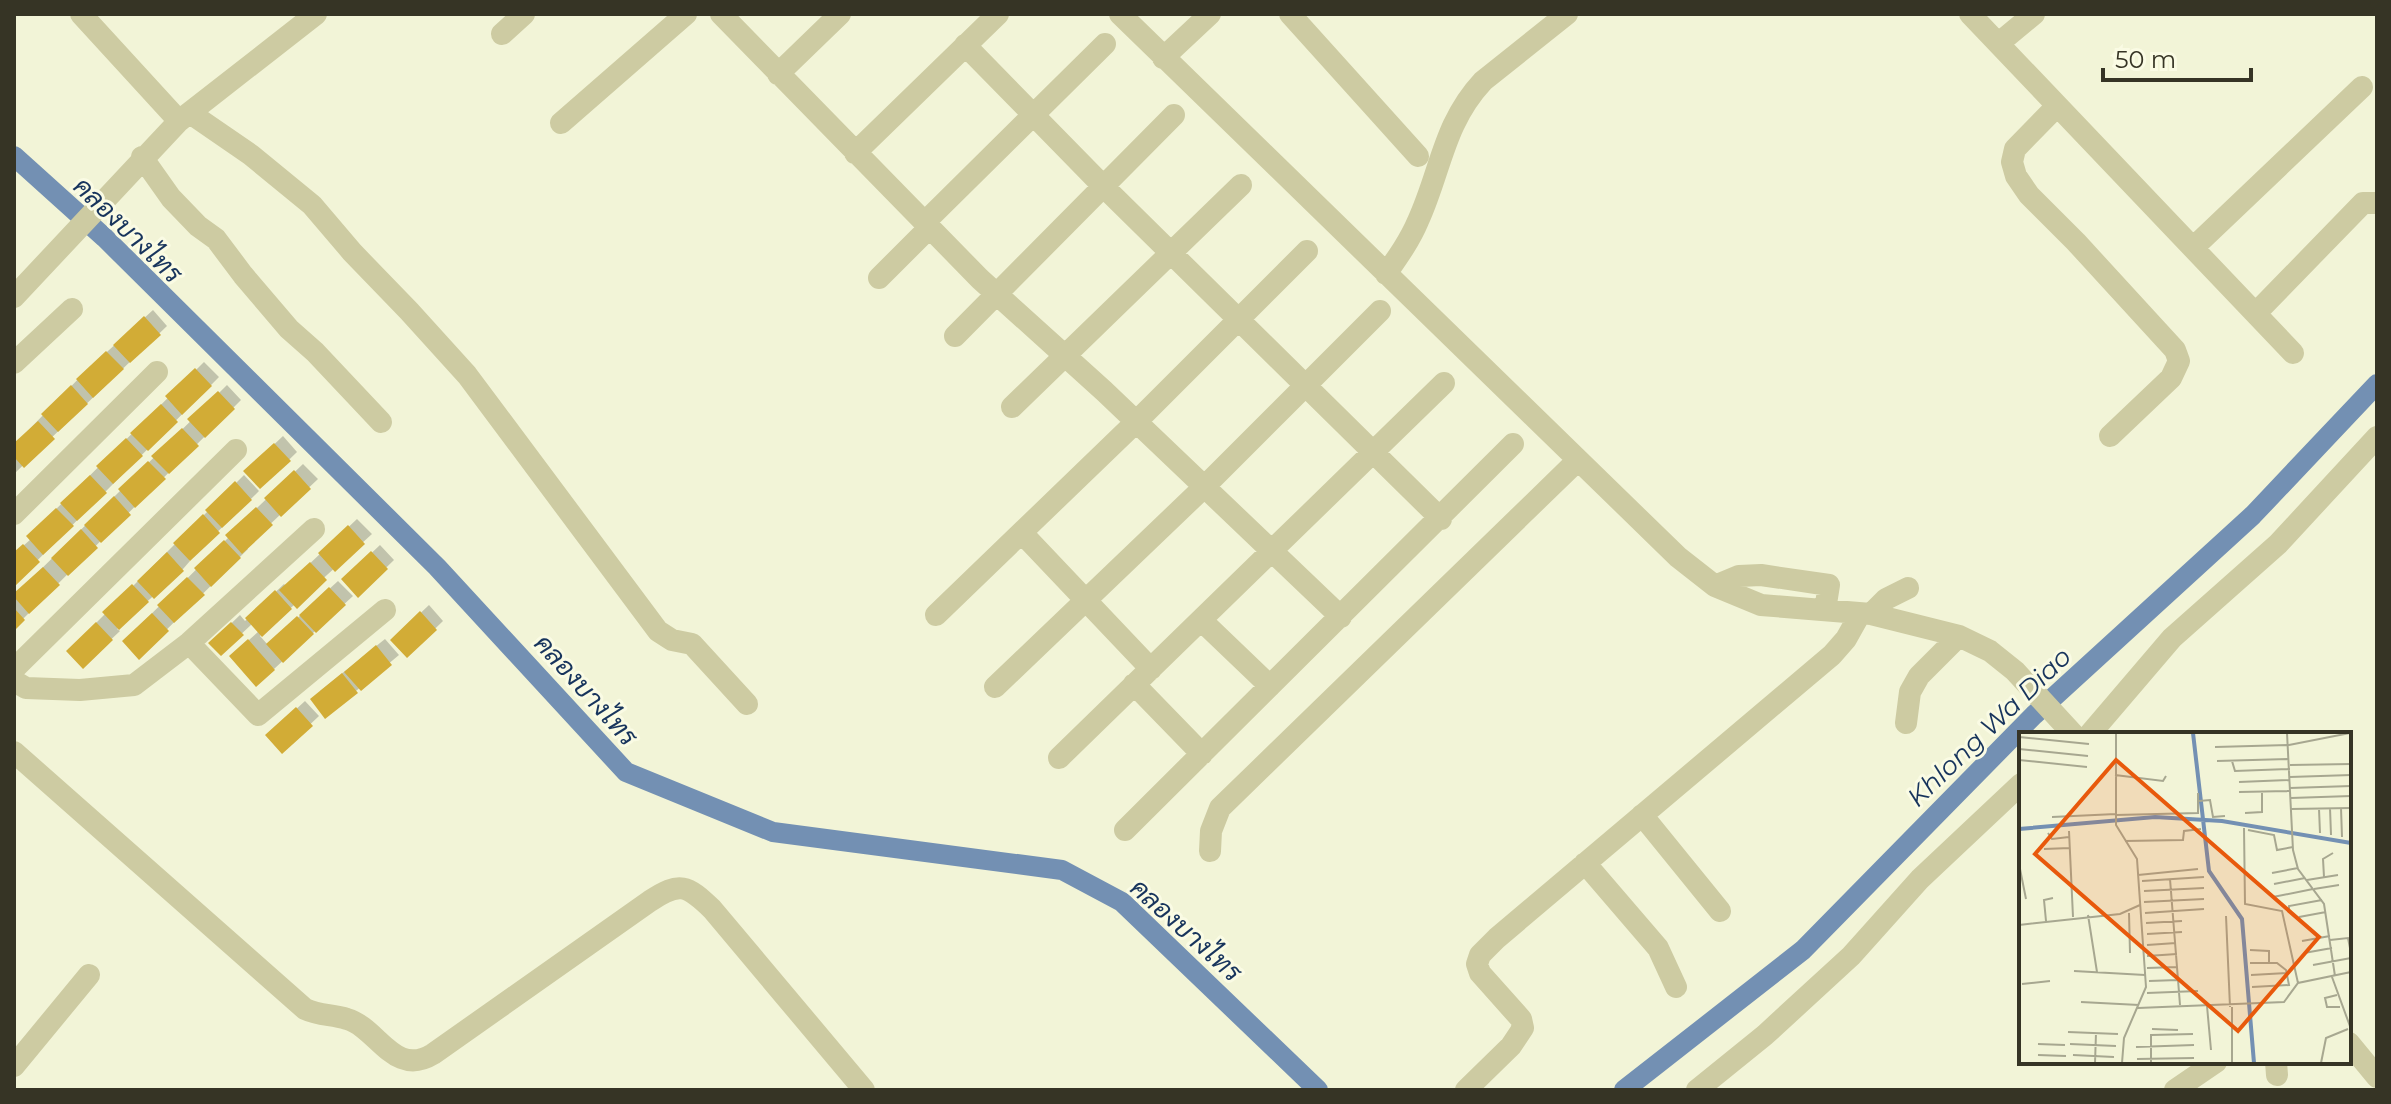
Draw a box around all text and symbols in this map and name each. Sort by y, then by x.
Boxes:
scale bar [2103,32,2251,82]
text: 50 m [2115,45,2176,74]
water label: คลองบางไทร [67,170,190,291]
water label: คลองบางไทร [528,628,645,753]
water label: Khlong Wa Diao [1900,641,2078,813]
inset map [2019,732,2351,1064]
water label: คลองบางไทร [1124,872,1249,989]

